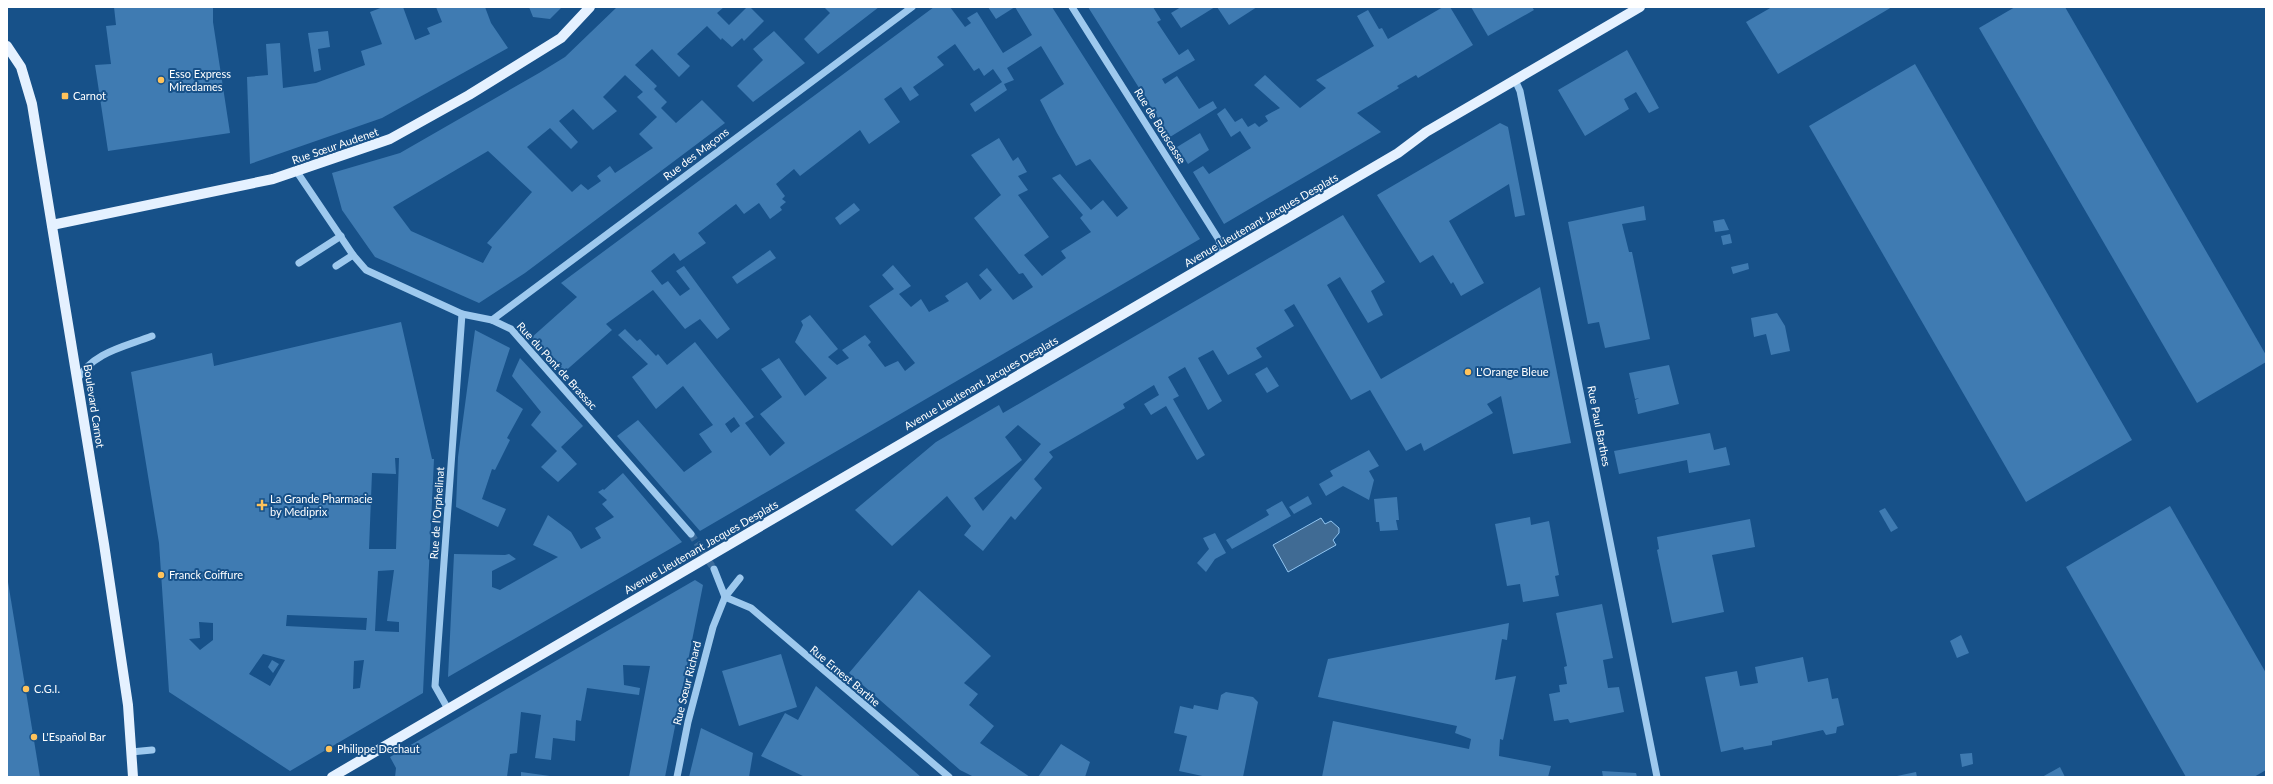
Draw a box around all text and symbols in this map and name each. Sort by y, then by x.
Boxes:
place label: Esso Express Miredames [169,67,231,93]
marker: Esso Express Miredames [156,75,166,85]
street label: Rue de Bouscasse [1132,86,1189,166]
place label: Carnot [73,89,106,102]
marker: Carnot [60,91,70,101]
street label: Rue Sœur Audenet [290,125,380,166]
street label: Rue des Maçons [660,125,731,183]
street label: Avenue Lieutenant Jacques Desplats [1181,170,1340,269]
street label: Rue du Pont de Brassac [515,319,600,412]
street label: Avenue Lieutenant Jacques Desplats [901,333,1060,432]
street label: Boulevard Carnot [81,363,108,449]
place label: L'Orange Bleue [1476,365,1549,378]
marker: L'Orange Bleue [1463,367,1473,377]
street label: Rue Paul Barthes [1585,384,1614,468]
street label: Rue de l'Orphelinat [427,466,446,560]
place label: La Grande Pharmacie by Mediprix [270,492,373,518]
street label: Avenue Lieutenant Jacques Desplats [621,497,780,596]
marker: La Grande Pharmacie by Mediprix [257,500,267,510]
place label: Franck Coiffure [169,568,243,581]
marker: Franck Coiffure [156,570,166,580]
street label: Rue Sœur Richard [670,640,703,726]
street label: Rue Ernest Barthe [808,643,883,709]
place label: C.G.I. [34,682,60,695]
marker: C.G.I. [21,684,31,694]
place label: L'Español Bar [42,730,106,743]
marker: L'Español Bar [29,732,39,742]
place label: Philippe Dechaut [337,742,420,755]
marker: Philippe Dechaut [324,744,334,754]

